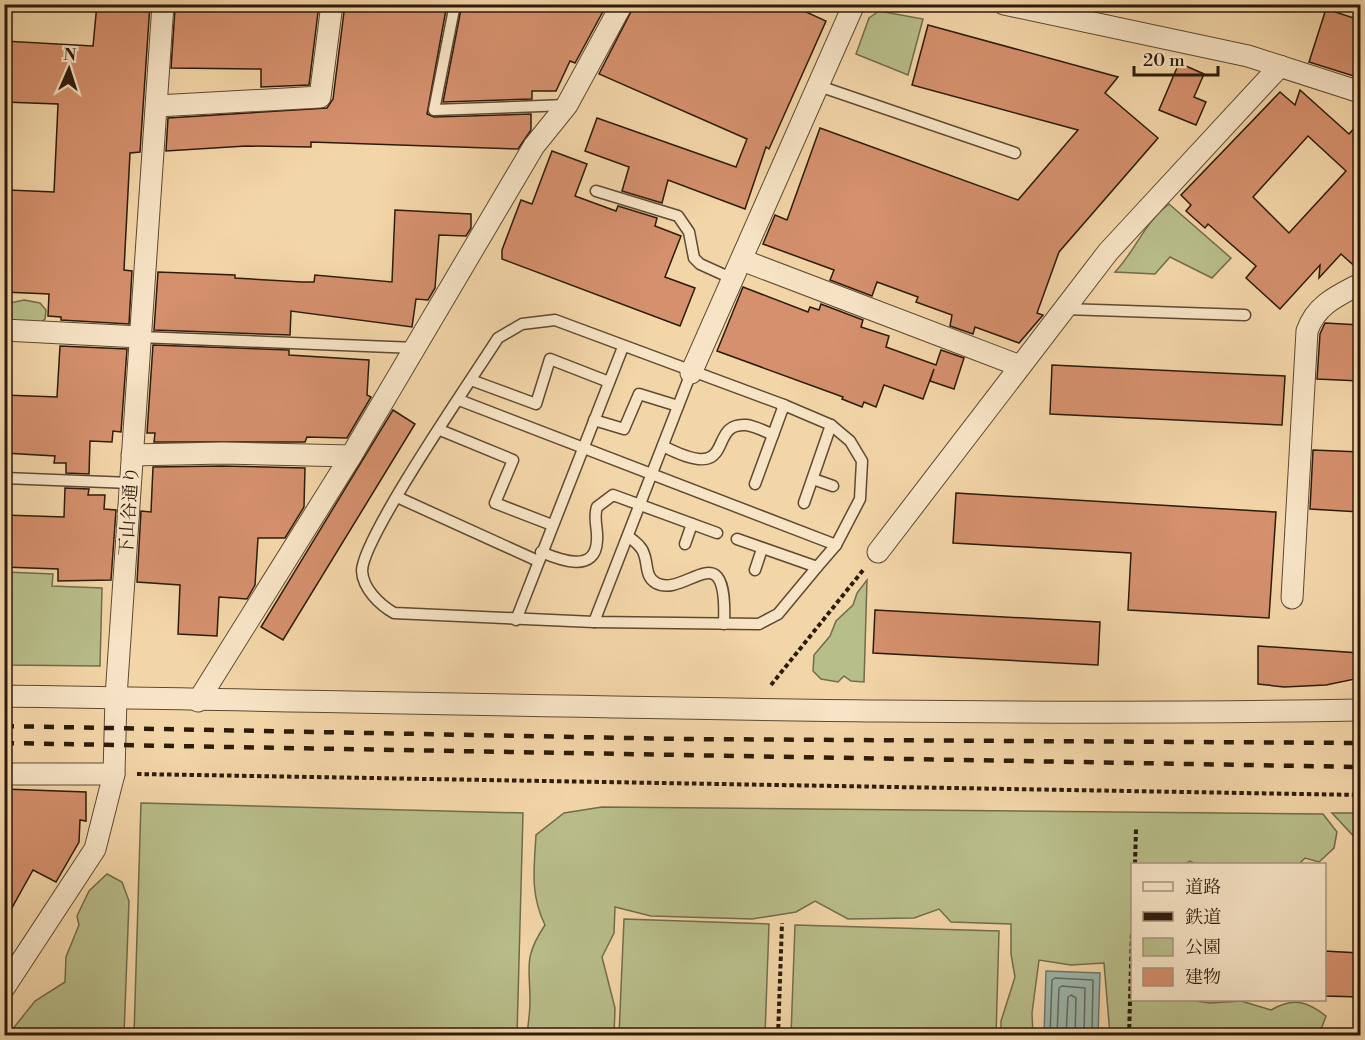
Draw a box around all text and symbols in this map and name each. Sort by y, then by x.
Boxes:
north arrow [39,39,99,99]
scale bar [1134,39,1218,77]
text: N [63,45,77,65]
text: 20 m [1143,49,1185,72]
street label: 下山谷通り [115,465,144,557]
legend [1131,863,1326,1001]
text: 道路 [1185,876,1221,899]
text: 鉄道 [1185,906,1221,929]
text: 公園 [1185,936,1221,959]
text: 建物 [1185,966,1221,989]

